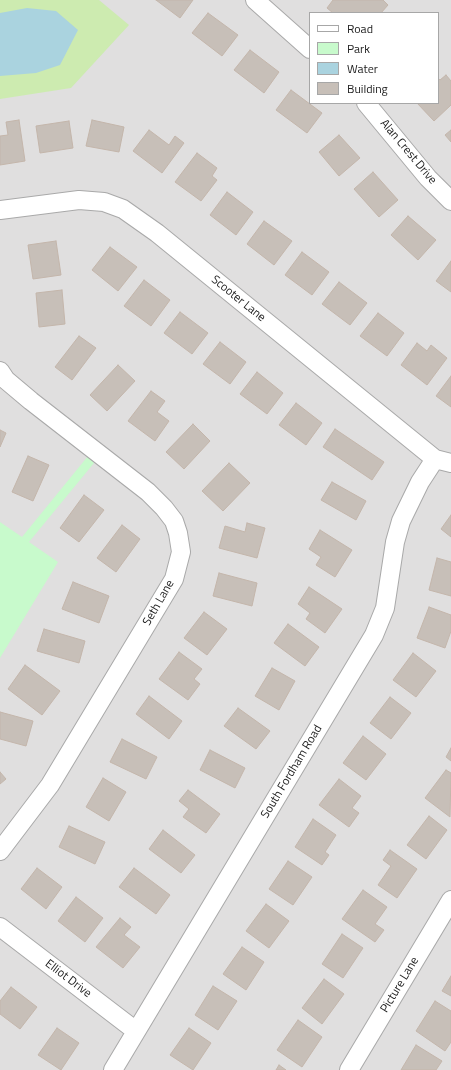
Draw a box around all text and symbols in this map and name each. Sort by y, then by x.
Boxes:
legend [309,12,439,104]
text: Road [347,19,373,38]
text: Park [347,39,370,58]
text: Water [347,59,378,78]
text: Building [347,79,388,98]
street label: Alan Crest Drive [377,117,439,187]
street label: Scooter Lane [208,273,268,325]
street label: Seth Lane [140,578,178,628]
street label: South Fordham Road [258,723,326,821]
street label: Picture Lane [378,954,422,1016]
street label: Elliot Drive [42,957,94,1001]

